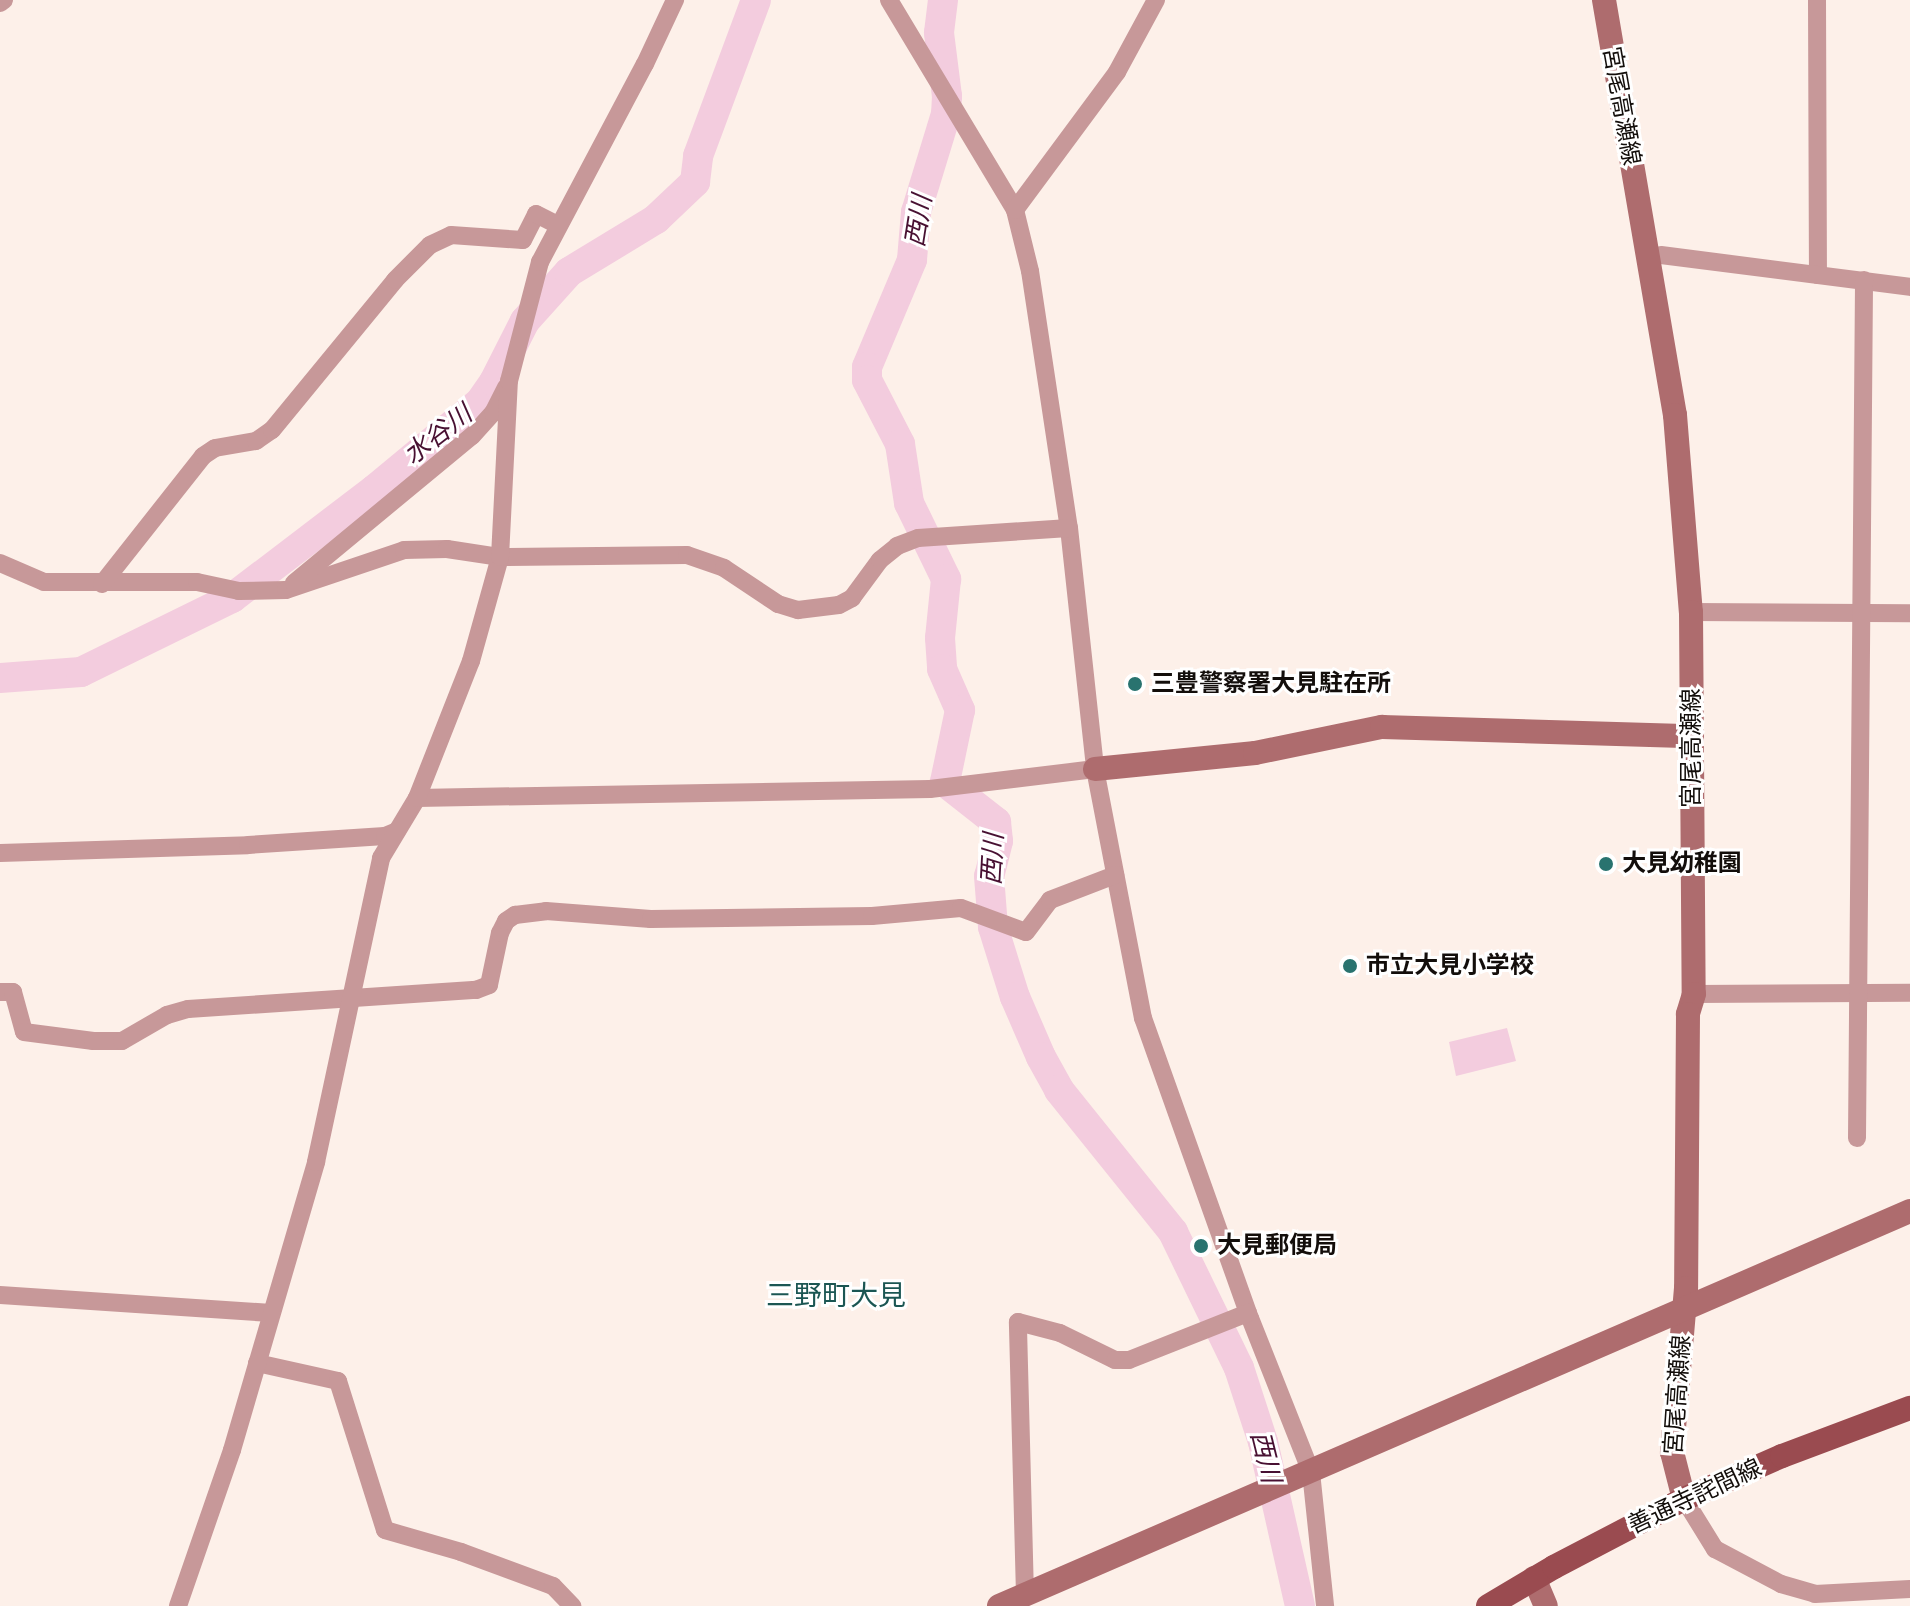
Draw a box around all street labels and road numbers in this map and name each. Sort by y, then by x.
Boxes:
street label: 宮尾高瀬線 [1596,44,1646,168]
street label: 宮尾高瀬線 [1678,688,1706,808]
street label: 宮尾高瀬線 [1659,1334,1697,1456]
street label: 善通寺詫間線 [1624,1454,1766,1540]

